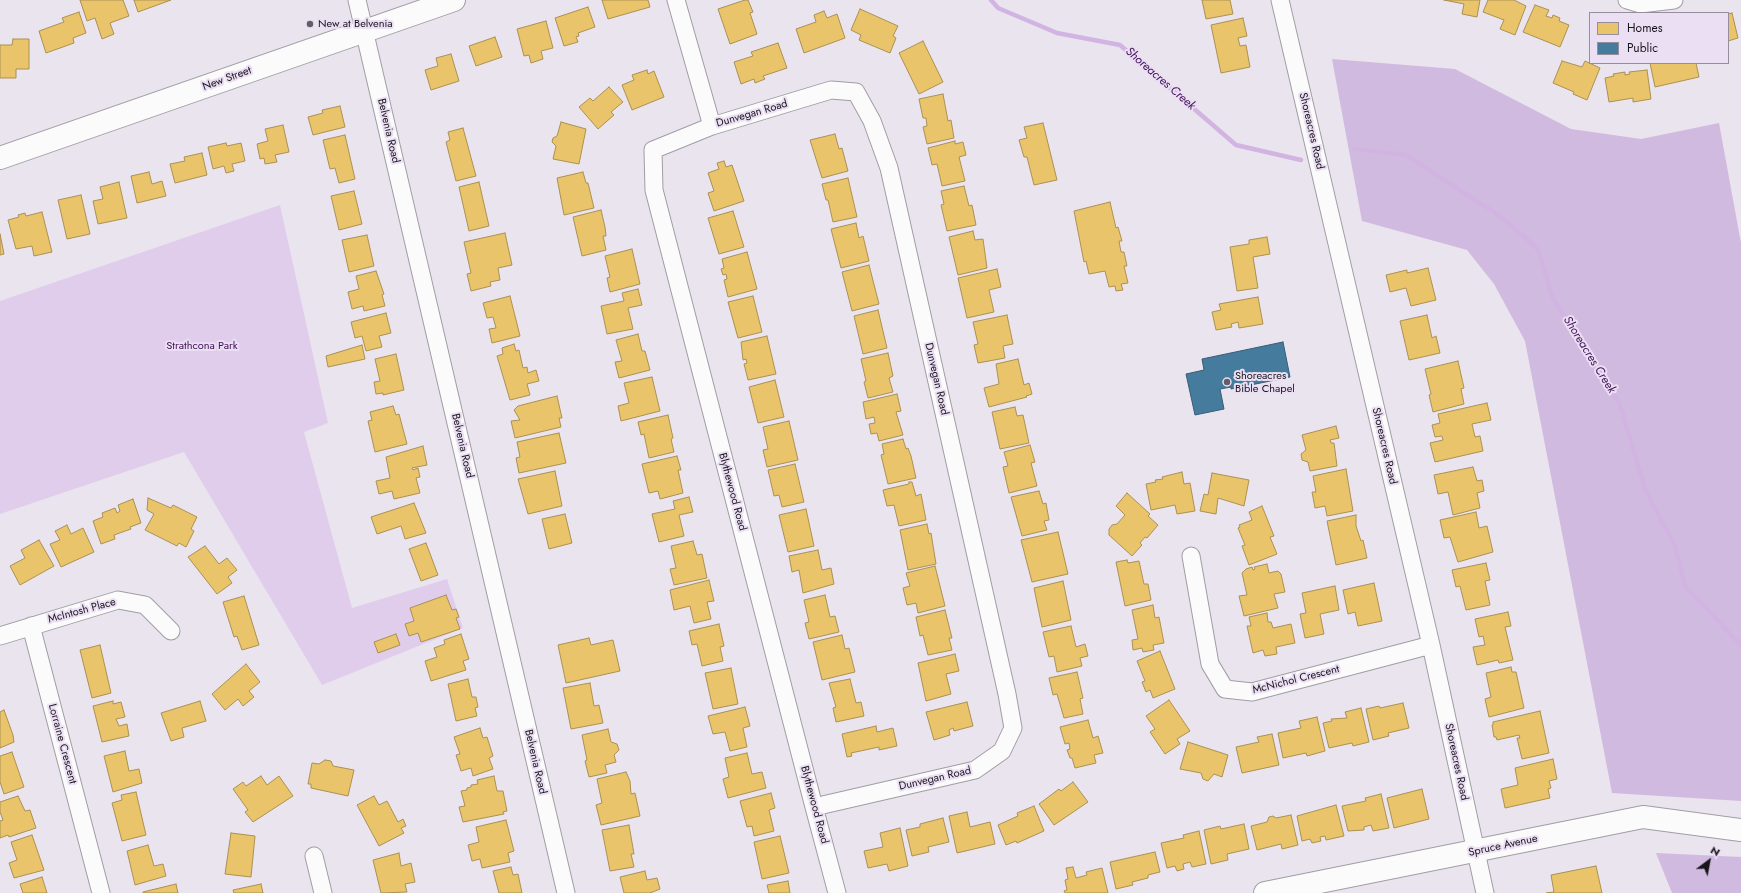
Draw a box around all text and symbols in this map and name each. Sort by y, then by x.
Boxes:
legend [1589,12,1729,64]
place label: New at Belvenia [318,17,393,31]
marker: New at Belvenia [305,19,315,29]
text: Homes [1627,19,1663,37]
text: Public [1627,39,1658,57]
water label: Shoreacres Creek [1122,45,1198,113]
street label: New Street [201,64,253,94]
street label: Shoreacres Road [1296,91,1326,171]
street label: Belvenia Road [374,98,402,164]
street label: Dunvegan Road [715,98,789,130]
water label: Shoreacres Creek [1560,314,1618,396]
park label: Strathcona Park [166,339,238,353]
street label: Dunvegan Road [921,342,951,416]
place label: Shoreacres Bible Chapel [1235,369,1295,395]
marker: Shoreacres Bible Chapel [1222,377,1232,387]
street label: Shoreacres Road [1369,406,1399,486]
street label: Belvenia Road [448,413,476,479]
street label: Blythewood Road [715,452,749,532]
street label: McIntosh Place [47,596,117,626]
street label: McNichol Crescent [1251,663,1341,697]
street label: Lorraine Crescent [45,703,79,785]
street label: Shoreacres Road [1441,722,1471,802]
street label: Belvenia Road [521,729,549,795]
street label: Dunvegan Road [898,764,972,794]
street label: Blythewood Road [797,765,831,845]
street label: Spruce Avenue [1467,832,1539,860]
north arrow [1689,841,1729,881]
text: N [1707,842,1723,860]

